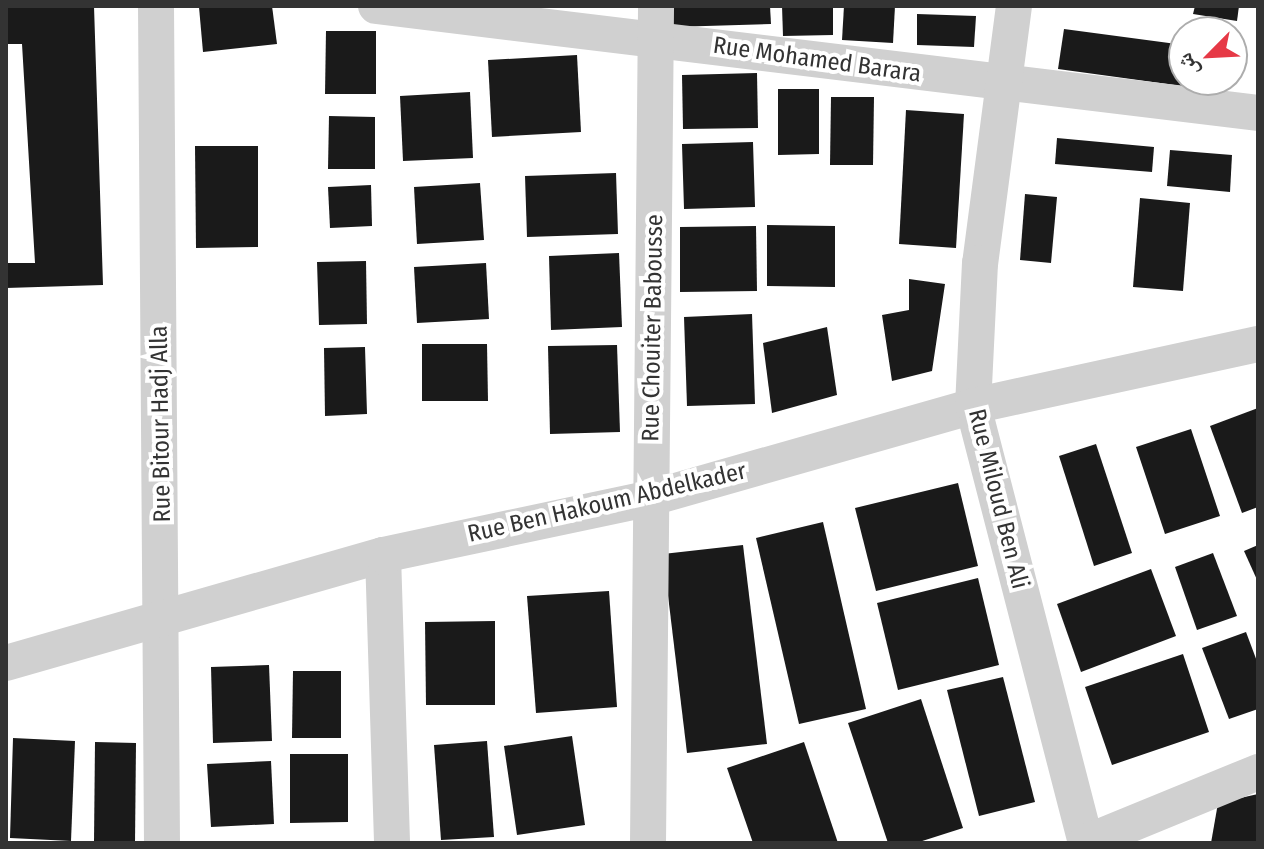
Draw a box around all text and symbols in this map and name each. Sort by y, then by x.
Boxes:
north arrow [1168,16,1248,96]
street label: Rue Mohamed Barara [711,31,923,89]
text: ش [1170,49,1205,81]
street label: Rue Chouiter Babousse [637,214,669,442]
street label: Rue Bitour Hadj Alla [145,325,177,523]
street label: Rue Miloud Ben Ali [962,406,1034,592]
street label: Rue Ben Hakoum Abdelkader [465,457,749,549]

